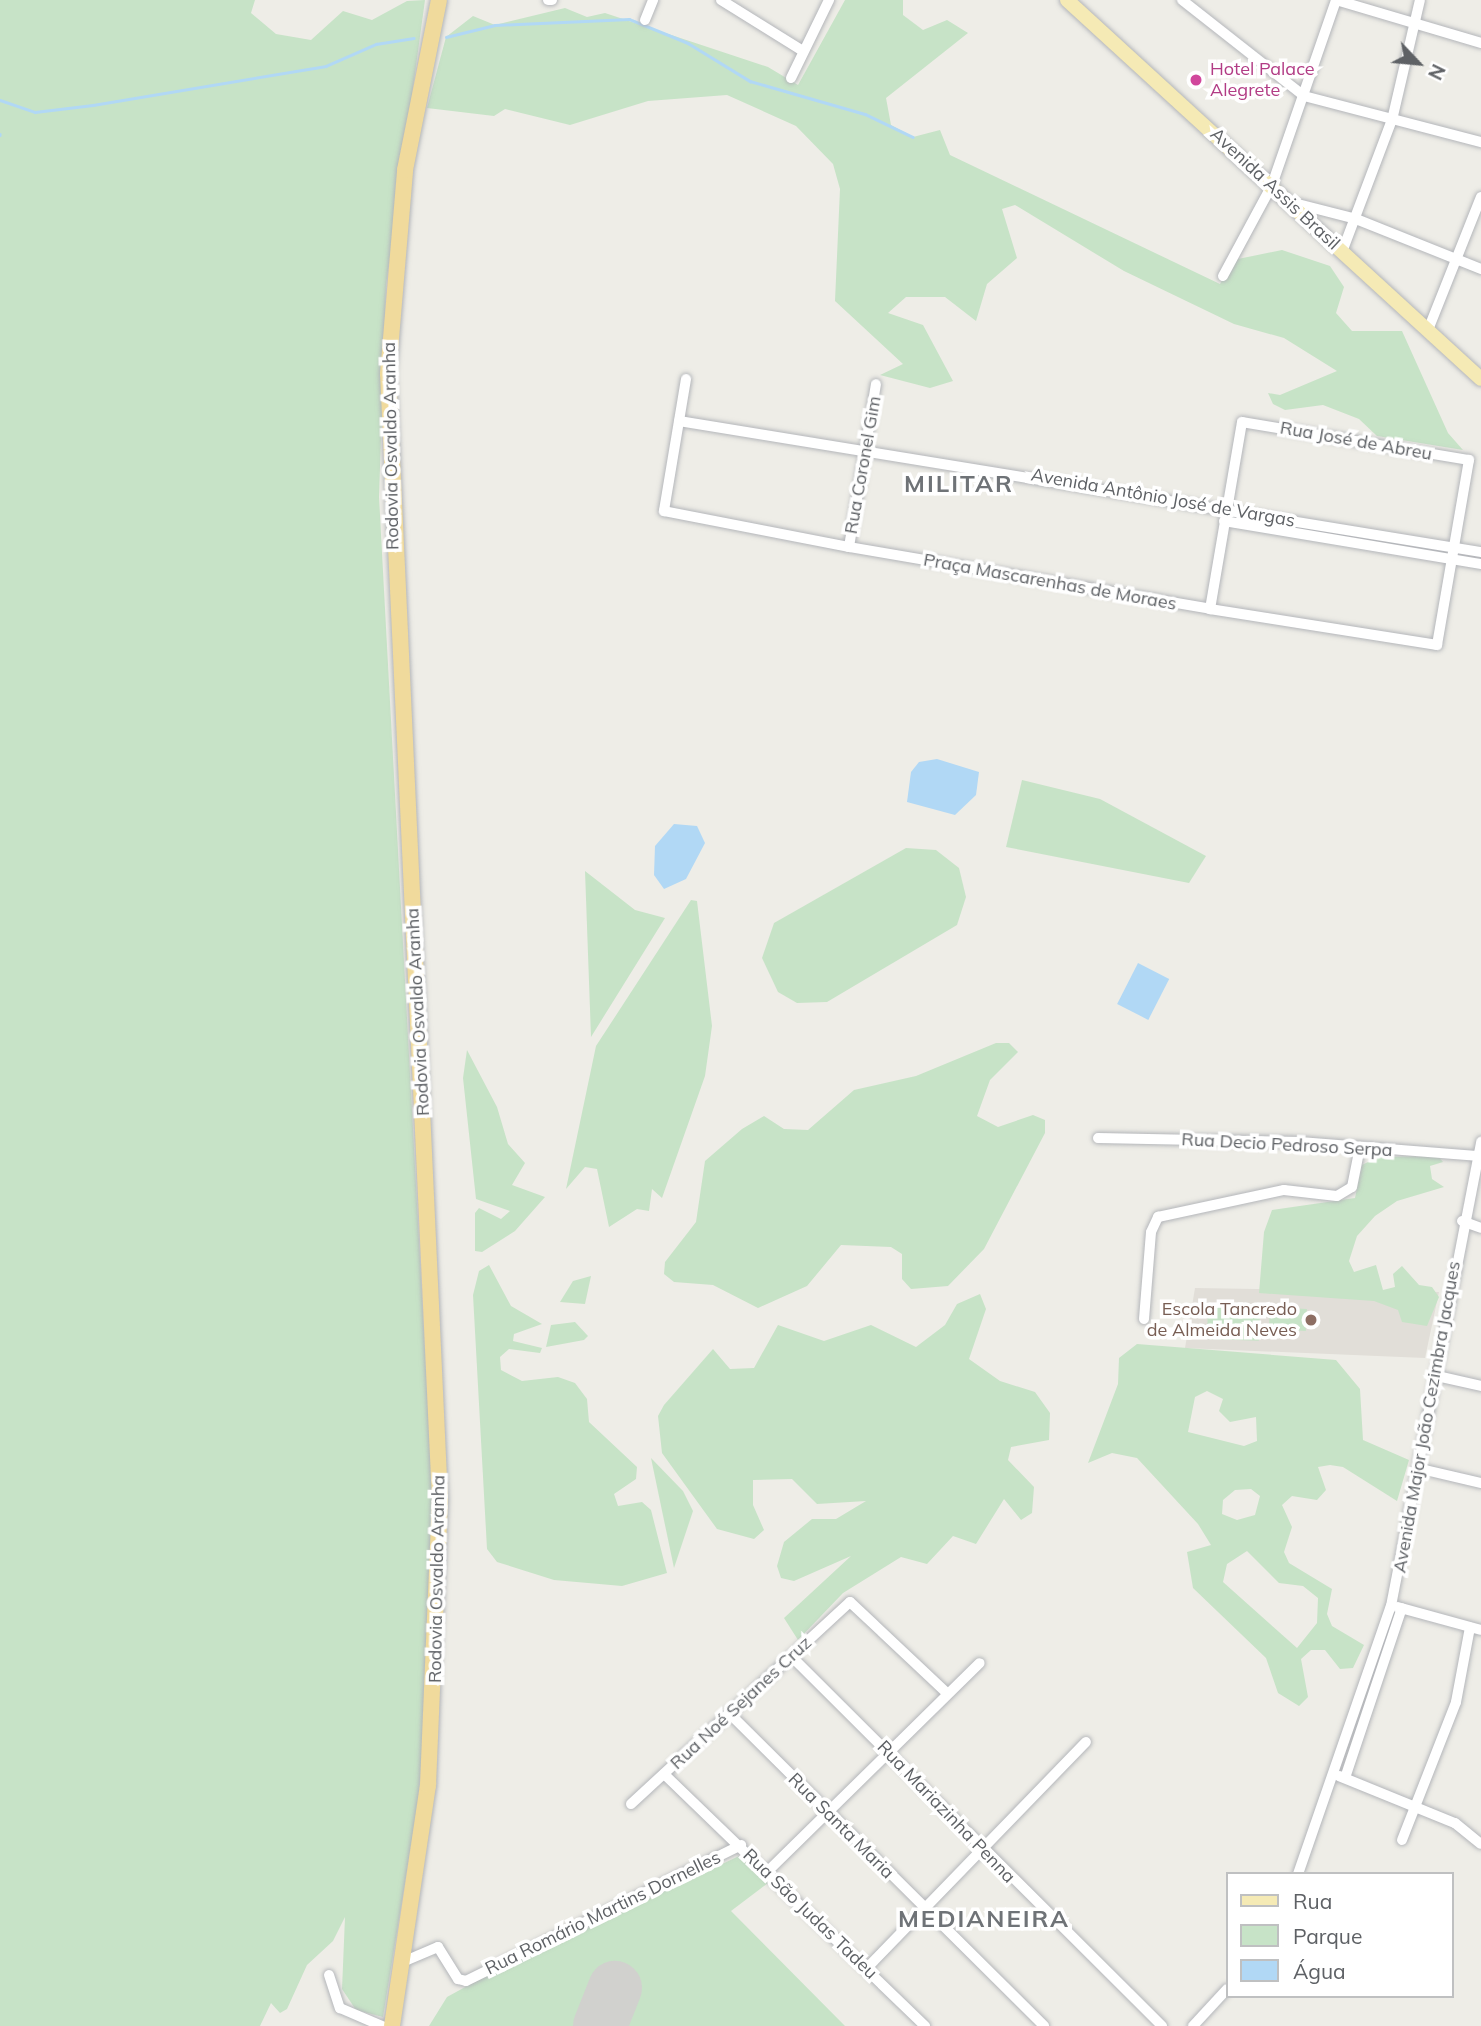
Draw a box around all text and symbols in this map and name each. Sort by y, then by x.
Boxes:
north arrow [1383,28,1453,98]
place label: Hotel Palace Alegrete [1210,59,1315,102]
text: N [1423,60,1451,84]
marker: Hotel Palace Alegrete [1188,72,1204,88]
street label: Avenida Assis Brasil [1206,123,1344,255]
street label: Rodovia Osvaldo Aranha [378,342,404,550]
street label: Rua Coronel Gim [840,394,886,536]
street label: Rua José de Abreu [1278,417,1434,465]
street label: Avenida Antônio José de Vargas [1029,464,1297,532]
district label: MILITAR [905,470,1013,498]
street label: Praça Mascarenhas de Moraes [922,549,1178,615]
street label: Rodovia Osvaldo Aranha [402,908,434,1116]
street label: Rua Decio Pedroso Serpa [1181,1129,1393,1161]
street label: Avenida Major João Cezimbra Jacques [1389,1259,1465,1575]
place label: Escola Tancredo de Almeida Neves [1147,1299,1297,1342]
marker: Escola Tancredo de Almeida Neves [1303,1312,1319,1328]
street label: Rodovia Osvaldo Aranha [424,1475,450,1683]
street label: Rua Noé Sejanes Cruz [666,1632,816,1774]
street label: Rua Mariazinha Penna [872,1736,1020,1888]
street label: Rua Santa Maria [784,1769,898,1883]
street label: Rua São Judas Tadeu [738,1844,882,1984]
street label: Rua Romário Martins Dornelles [482,1846,724,1980]
legend [1226,1872,1453,1998]
text: Rua [1293,1888,1332,1914]
district label: MEDIANEIRA [899,1905,1069,1933]
text: Parque [1293,1923,1362,1949]
text: Água [1293,1958,1346,1984]

